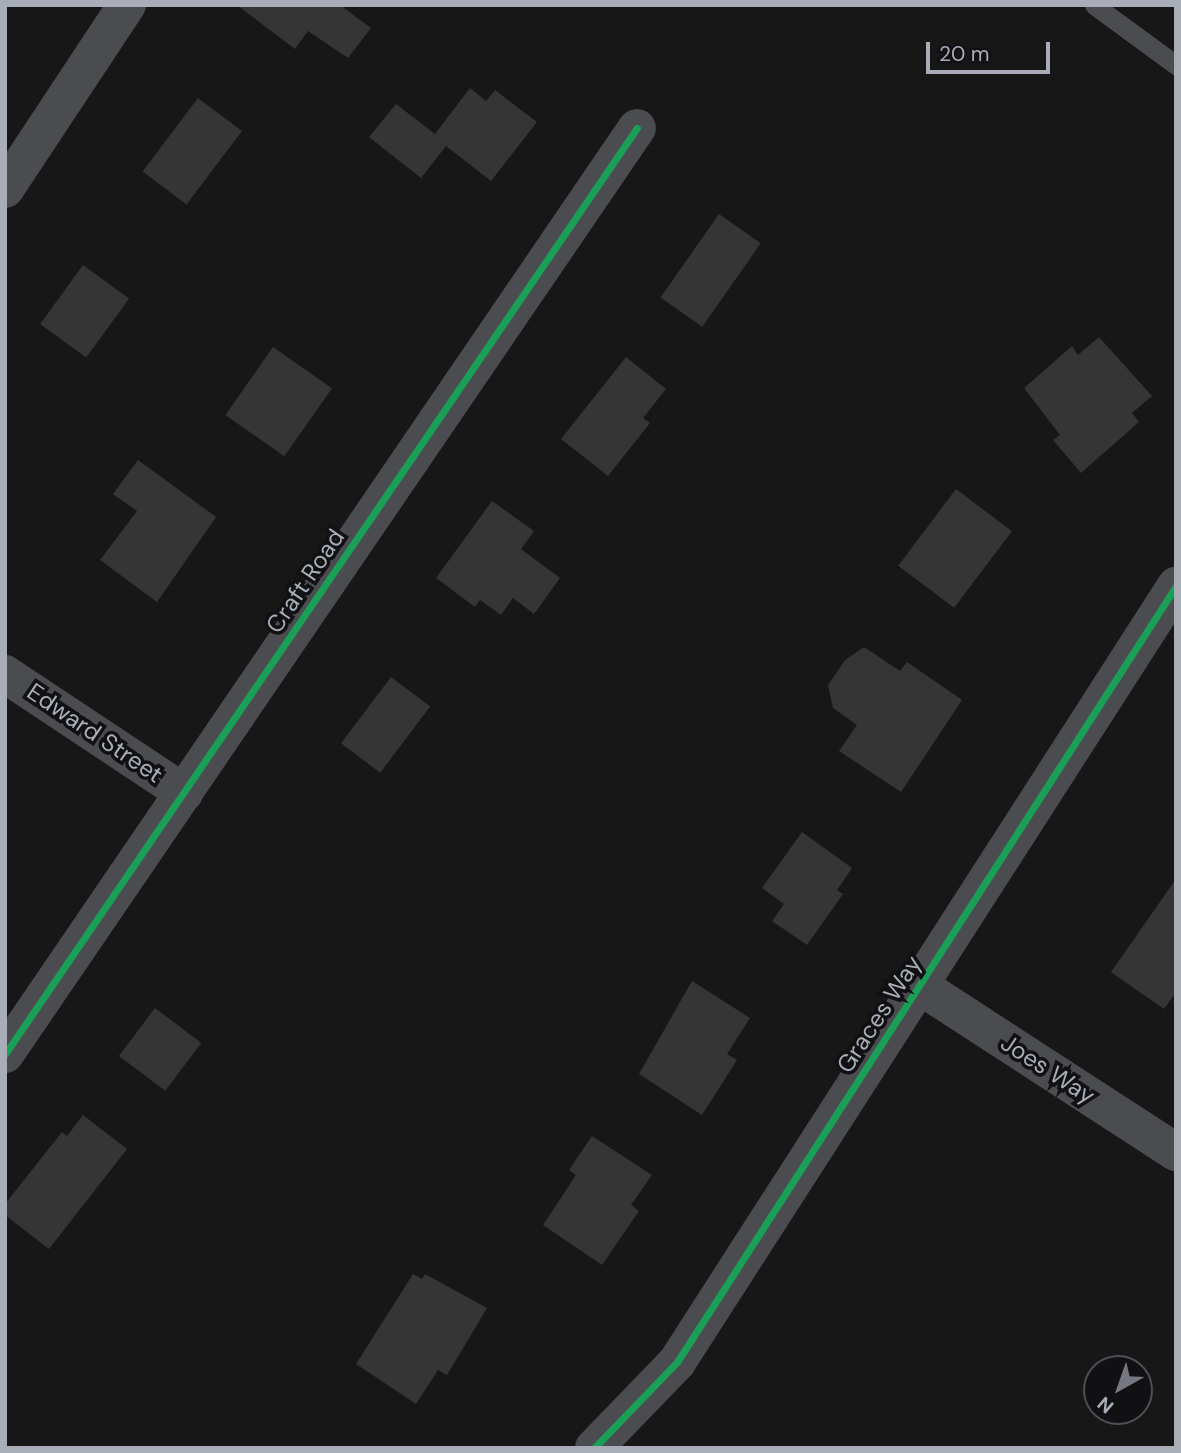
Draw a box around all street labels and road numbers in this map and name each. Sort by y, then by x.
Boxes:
street label: Craft Road [260,524,350,638]
street label: Edward Street [22,677,168,789]
street label: Graces Way [830,950,928,1078]
street label: Joes Way [996,1028,1100,1110]

